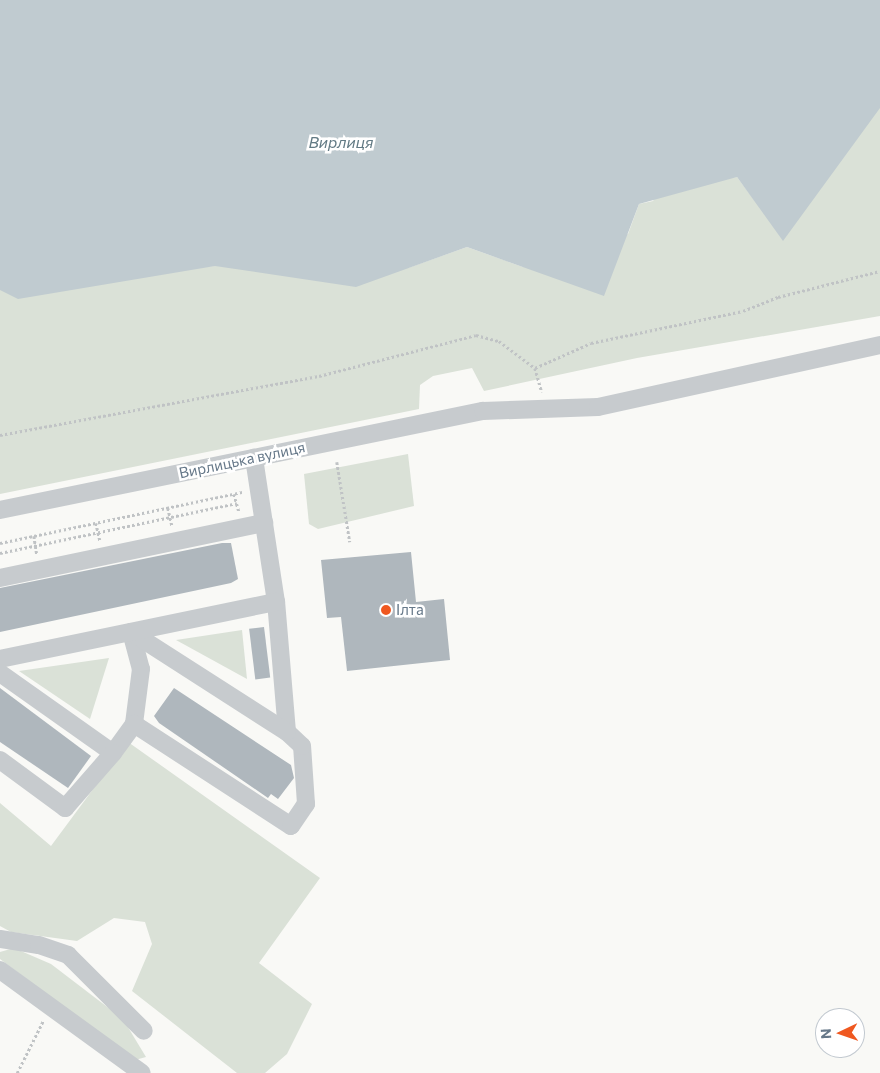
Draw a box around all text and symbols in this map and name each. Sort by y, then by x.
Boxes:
water label: Вирлиця [309,132,373,152]
street label: Вирлицька вулиця [177,438,307,482]
place label: Ілта [396,601,424,619]
marker: Ілта [380,604,392,616]
north arrow [815,1008,865,1058]
text: N [817,1028,834,1039]

